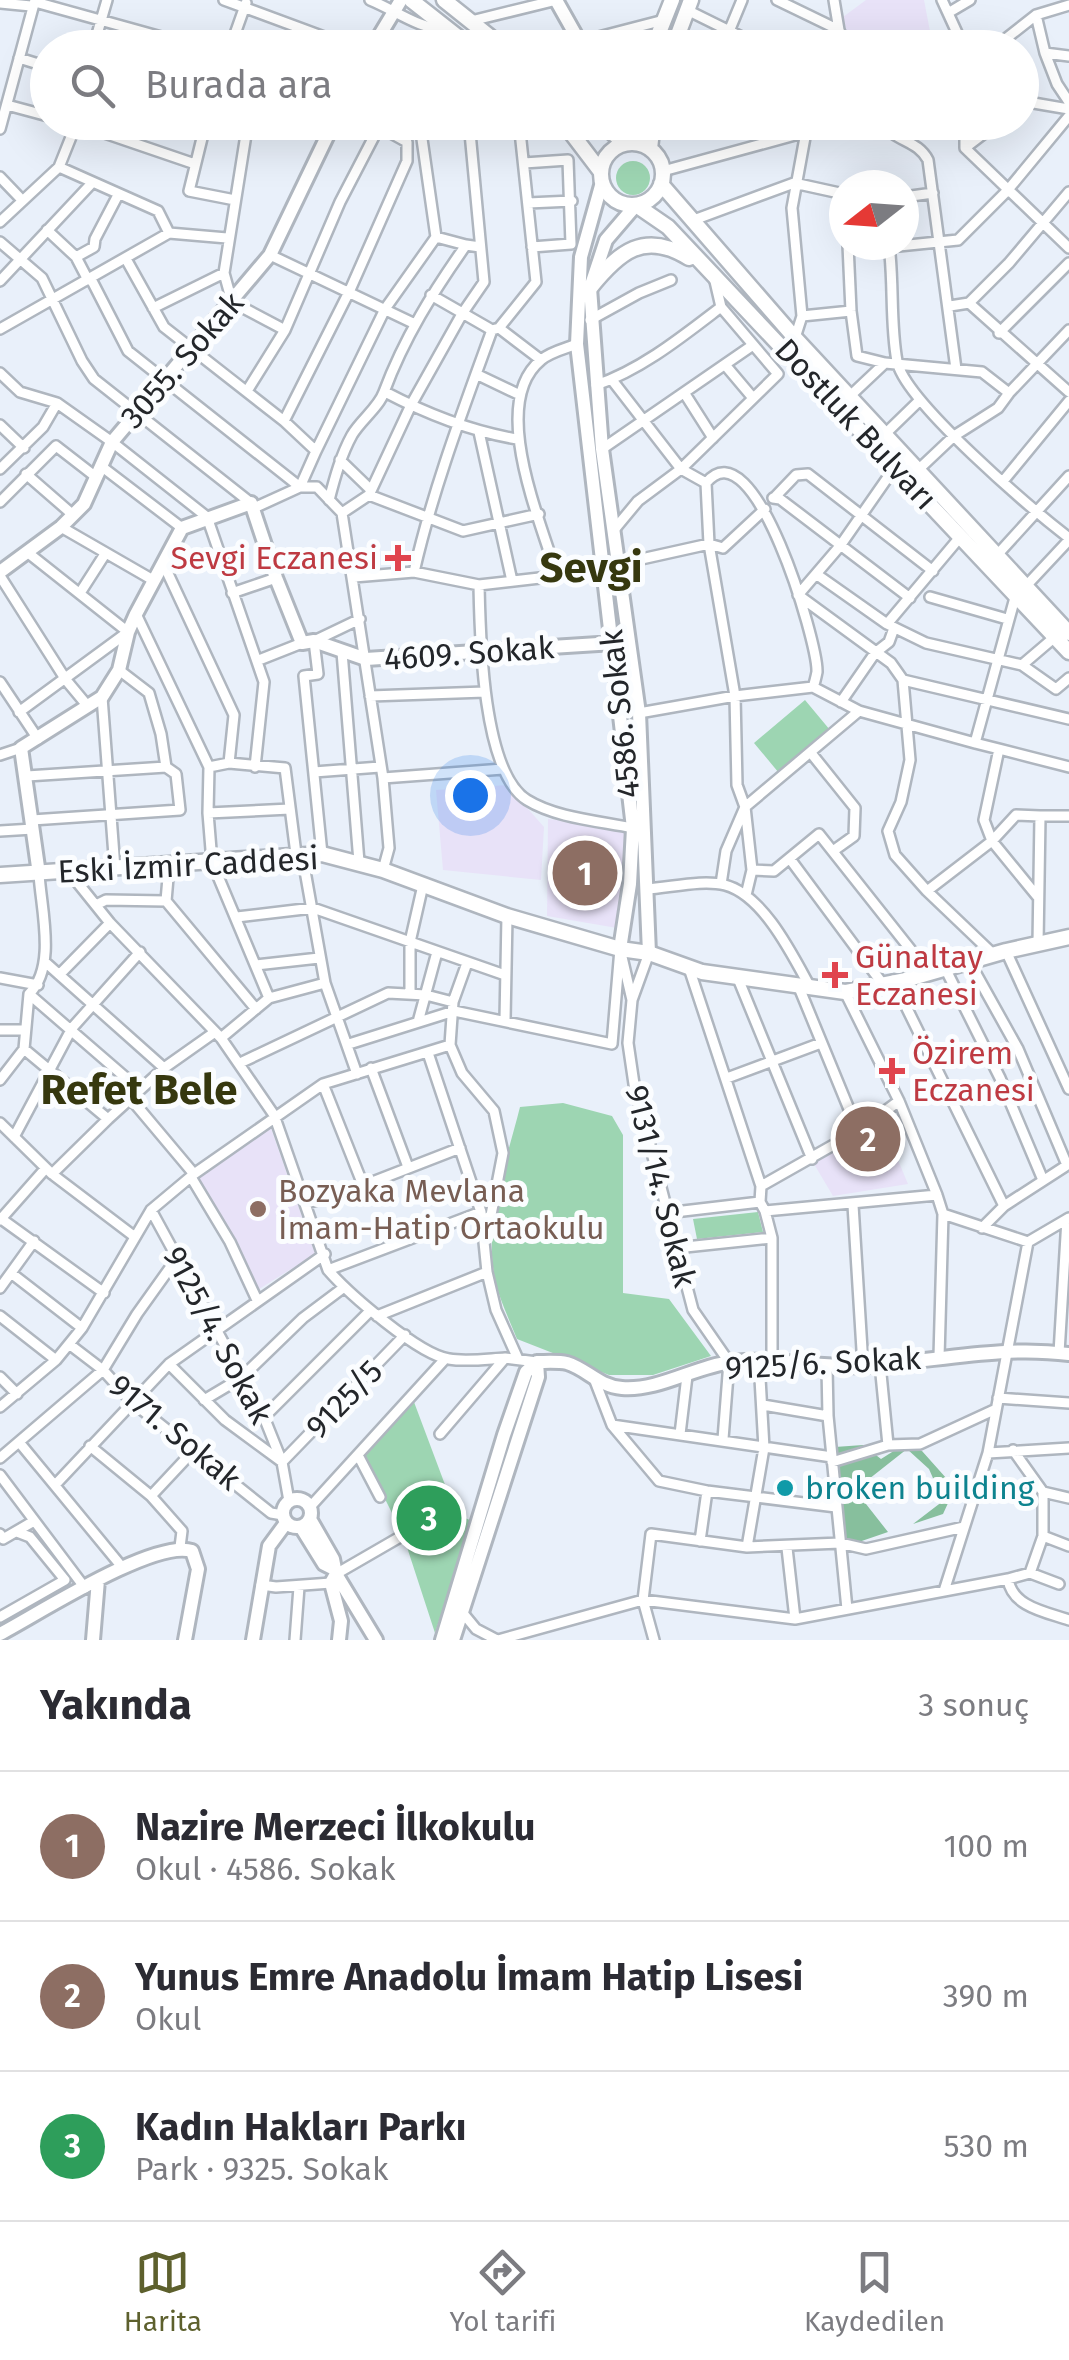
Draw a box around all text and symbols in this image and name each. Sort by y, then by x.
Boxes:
search box [30,30,1039,140]
icon: search [65,58,120,113]
text: Burada ara [145,62,332,108]
north arrow [829,170,919,260]
street label: 3055. Sokak [113,284,252,436]
street label: Dostluk Bulvarı [767,331,945,517]
place label: Sevgi Eczanesi [171,539,378,577]
district label: Sevgi [539,543,643,593]
marker: Sevgi Eczanesi [387,547,409,569]
street label: 4586. Sokak [592,627,648,800]
street label: 4609. Sokak [383,628,556,678]
your location [445,770,496,821]
pin: 1 [552,836,618,910]
street label: Eski İzmir Caddesi [57,839,319,891]
place label: Günaltay Eczanesi [855,938,983,1013]
marker: Günaltay Eczanesi [824,964,846,986]
place label: Özirem Eczanesi [912,1034,1035,1109]
marker: Özirem Eczanesi [881,1060,903,1082]
district label: Refet Bele [41,1065,237,1115]
street label: 9131/14. Sokak [618,1081,705,1291]
pin: 2 [836,1102,900,1176]
place label: Bozyaka Mevlana İmam-Hatip Ortaokulu [278,1172,605,1247]
marker: Bozyaka Mevlana İmam-Hatip Ortaokulu [247,1198,269,1220]
street label: 9125/4. Sokak [155,1240,281,1431]
street label: 9125/6. Sokak [724,1339,922,1387]
street label: 9125/5 [298,1352,390,1446]
street label: 9171. Sokak [102,1366,249,1498]
place label: broken building [805,1469,1035,1507]
marker: broken building [774,1477,796,1499]
pin: 3 [396,1480,462,1556]
text: Yakında [40,1680,192,1730]
text: 3 sonuç [918,1686,1029,1724]
text: Nazire Merzeci İlkokulu [135,1804,535,1850]
text: 1 [65,1827,80,1865]
text: 100 m [944,1827,1029,1865]
text: Okul · 4586. Sokak [135,1850,395,1888]
text: Yunus Emre Anadolu İmam Hatip Lisesi [135,1954,803,2000]
text: 2 [64,1977,81,2015]
text: 390 m [943,1977,1029,2015]
text: Okul [135,2000,201,2038]
text: Kadın Hakları Parkı [135,2104,467,2150]
text: 3 [64,2127,81,2165]
text: 530 m [943,2127,1029,2165]
text: Park · 9325. Sokak [135,2150,388,2188]
tab: Harita [124,2245,202,2338]
tab: Yol tarifi [450,2245,556,2338]
tab: Kaydedilen [804,2245,945,2338]

